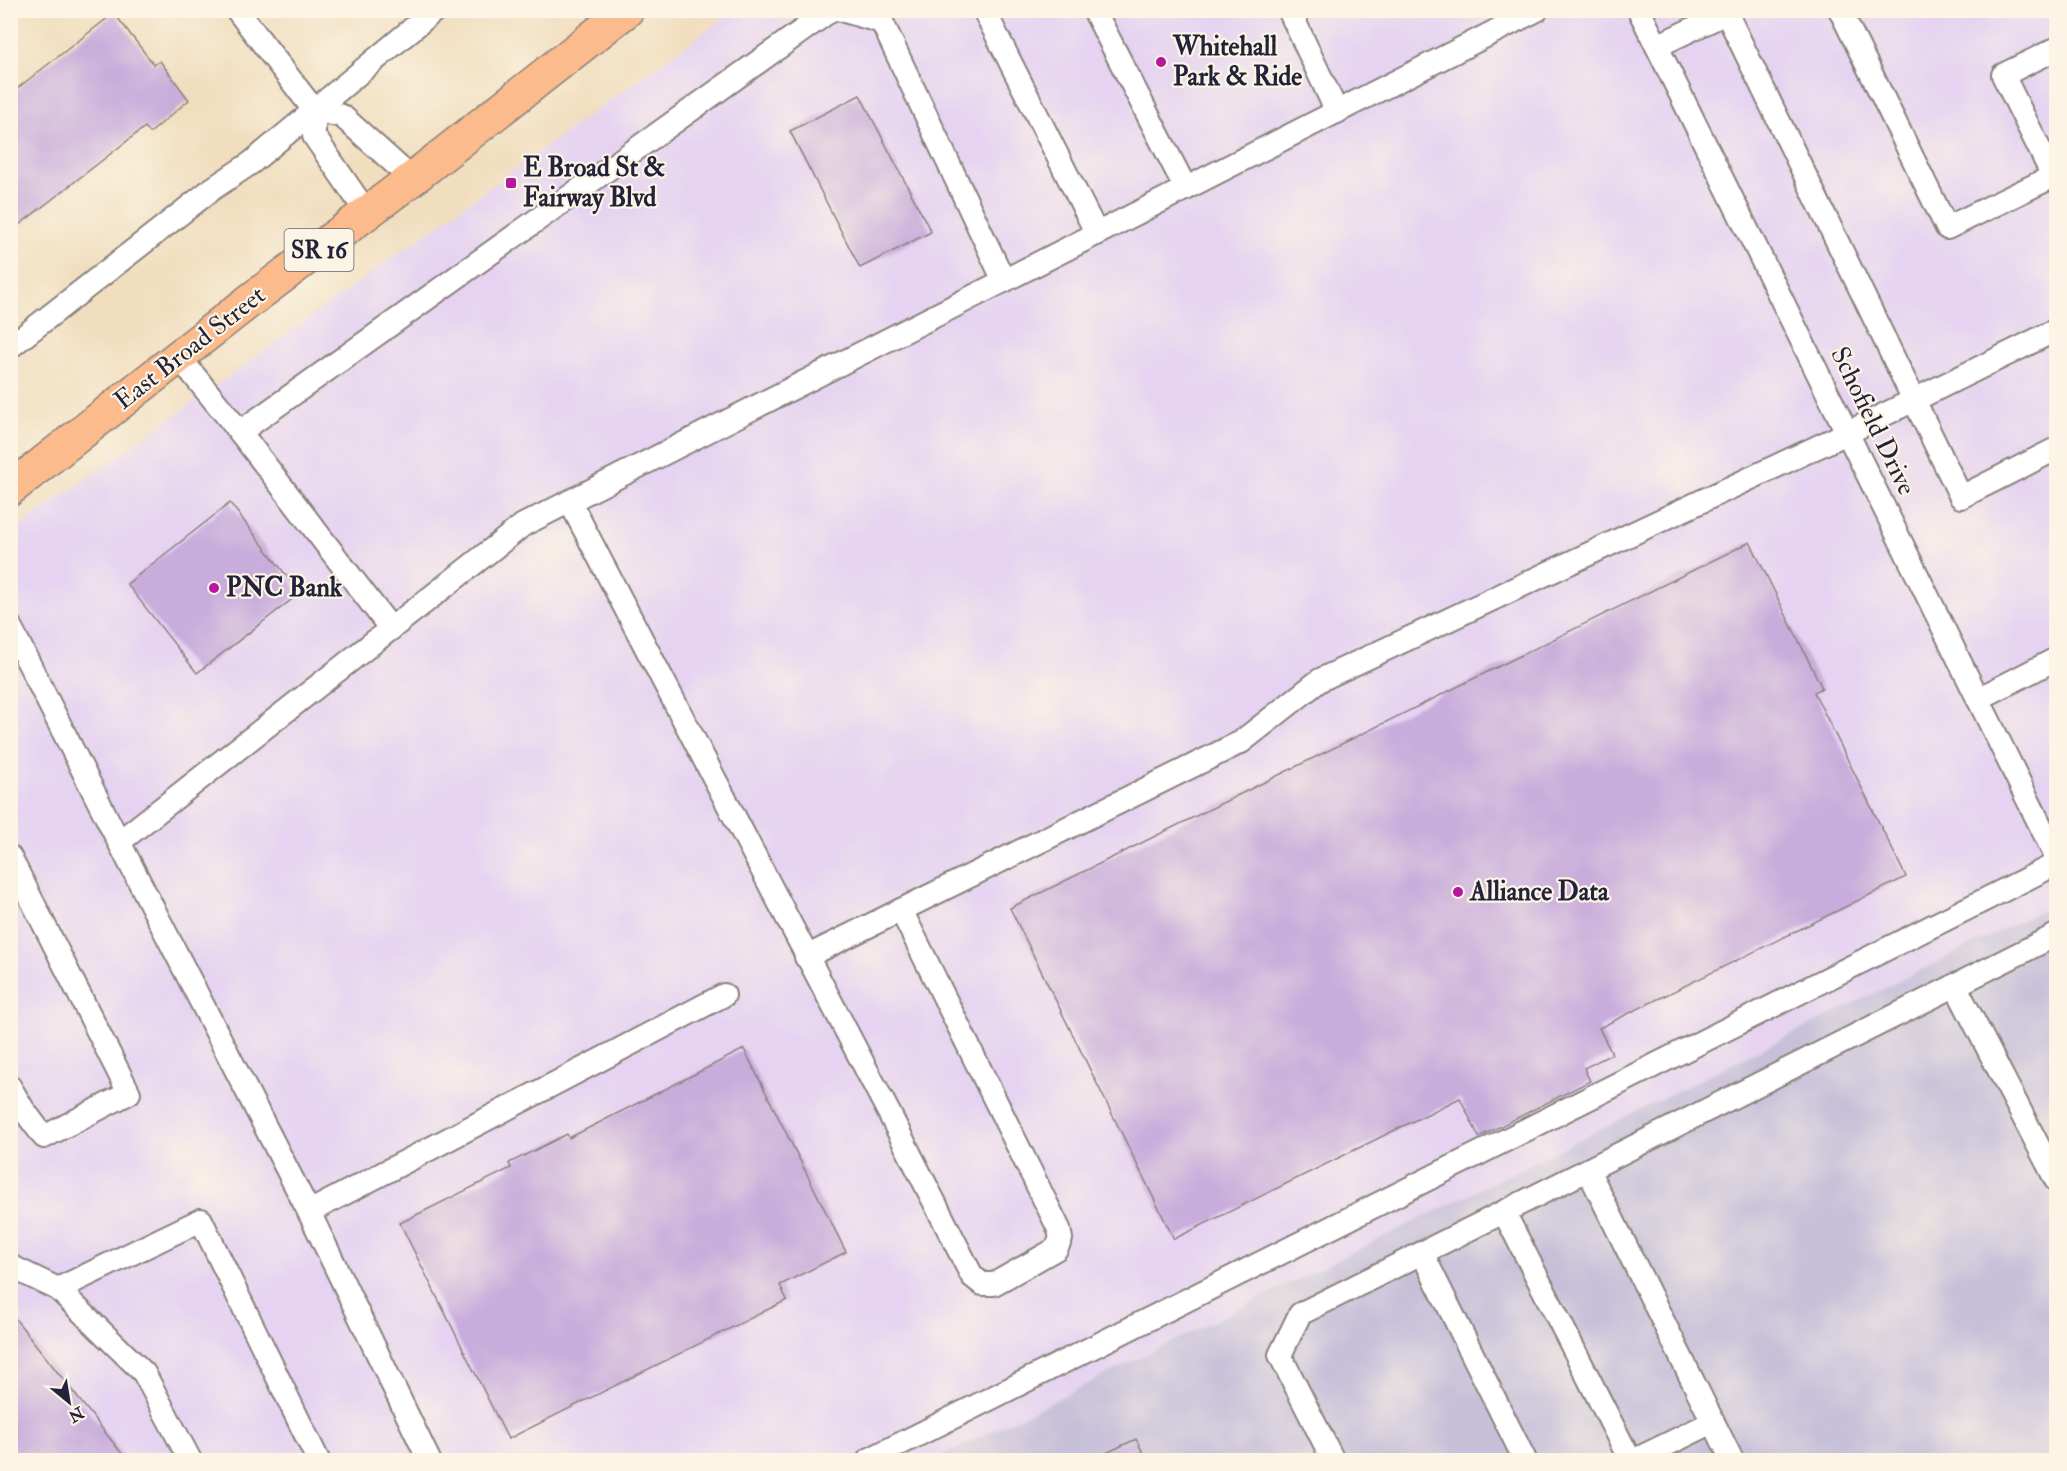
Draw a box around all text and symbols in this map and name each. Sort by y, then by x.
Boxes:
place label: Whitehall Park & Ride [1172,31,1302,93]
marker: Whitehall Park & Ride [1154,55,1168,69]
place label: E Broad St & Fairway Blvd [523,152,666,215]
marker: E Broad St & Fairway Blvd [504,176,518,190]
road number: SR 16 [284,229,354,271]
street label: East Broad Street [108,279,272,417]
street label: Schofield Drive [1823,342,1923,500]
place label: PNC Bank [226,572,343,604]
marker: PNC Bank [207,581,221,595]
place label: Alliance Data [1469,876,1610,908]
marker: Alliance Data [1451,885,1465,899]
north arrow [39,1372,99,1432]
text: N [64,1401,88,1427]

